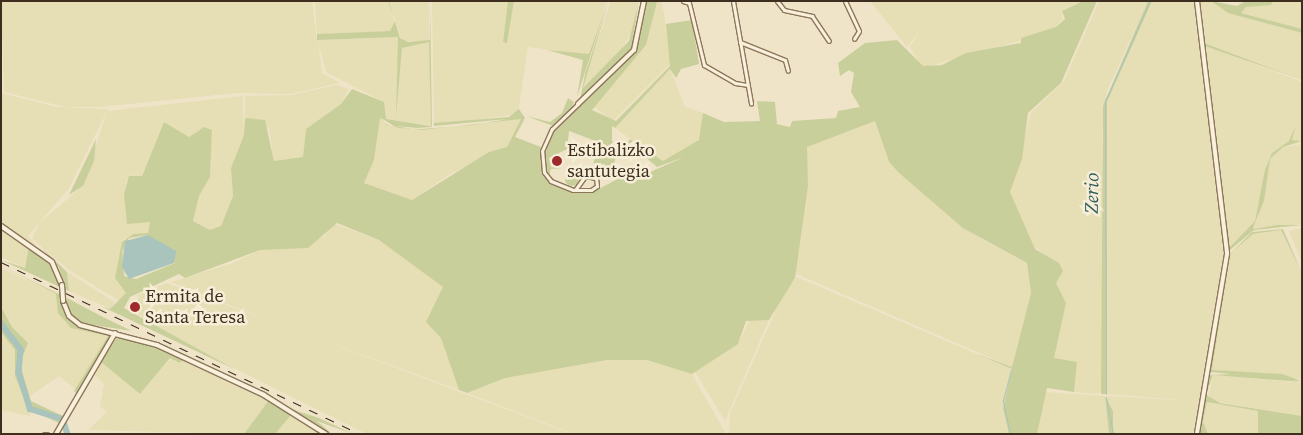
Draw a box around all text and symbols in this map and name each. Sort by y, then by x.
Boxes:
place label: Estibalizko santutegia [567,140,655,182]
marker: Estibalizko santutegia [551,155,563,167]
water label: Zerio [1080,173,1104,213]
place label: Ermita de Santa Teresa [145,286,246,328]
marker: Ermita de Santa Teresa [129,301,141,313]

